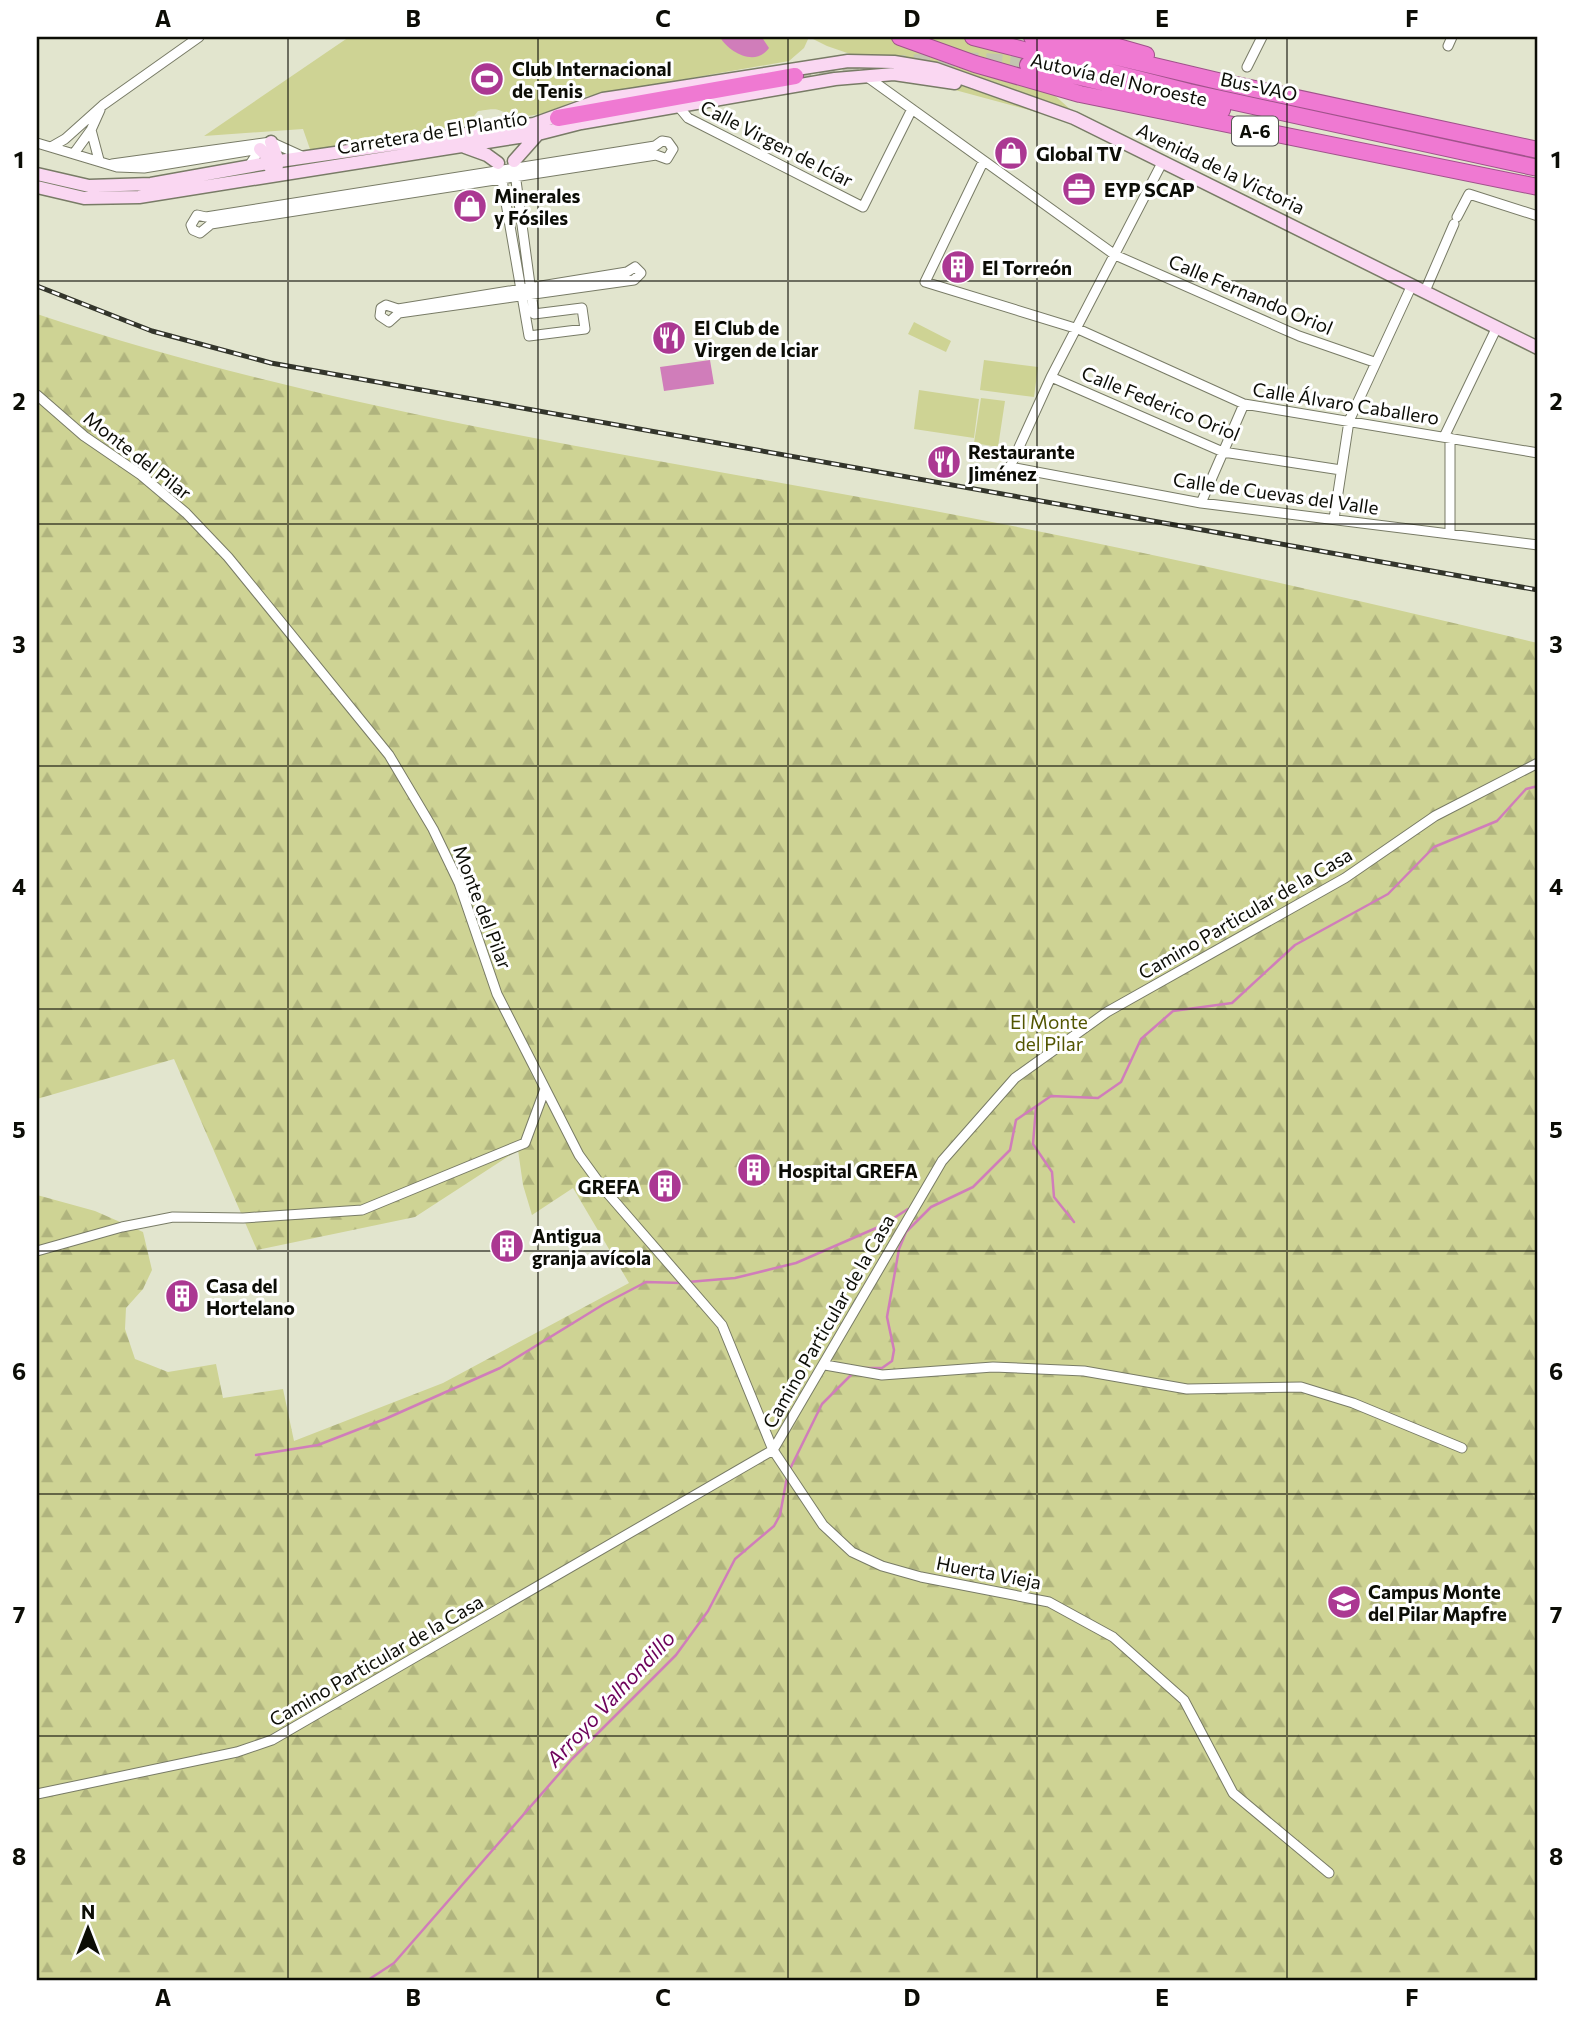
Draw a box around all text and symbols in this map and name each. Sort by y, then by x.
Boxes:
text: A [155,4,172,32]
text: B [405,4,421,32]
text: C [655,4,671,32]
text: D [904,4,921,32]
text: E [1155,4,1169,32]
text: F [1405,4,1419,32]
street label: Autovía del Noroeste [1028,47,1210,111]
place label: Club Internacional de Tenis [512,57,672,102]
sports icon: Club Internacional de Tenis [468,60,506,98]
street label: Bus-VAO [1218,67,1300,105]
street label: Calle Virgen de Icíar [697,95,858,192]
street label: Carretera de El Plantío [335,106,529,158]
road number: A-6 [1232,116,1278,146]
street label: Avenida de la Victoria [1133,117,1309,219]
shop icon: Global TV [992,134,1030,172]
place label: Global TV [1036,142,1123,165]
text: 1 [14,145,24,173]
text: 1 [1551,145,1561,173]
office icon: EYP SCAP [1060,170,1098,208]
place label: EYP SCAP [1104,178,1195,201]
place label: Minerales y Fósiles [494,184,580,229]
shop icon: Minerales y Fósiles [451,187,489,225]
building icon: El Torreón [939,248,977,286]
street label: Calle Fernando Oriol [1165,249,1337,339]
place label: El Torreón [982,256,1072,279]
place label: El Club de Virgen de Iciar [694,316,819,361]
restaurant icon: El Club de Virgen de Iciar [650,319,688,357]
street label: Calle Federico Oriol [1078,361,1244,445]
street label: Calle Álvaro Caballero [1251,377,1441,429]
text: 2 [12,387,26,415]
text: 2 [1549,387,1563,415]
street label: Monte del Pilar [80,406,197,504]
place label: Restaurante Jiménez [968,440,1075,485]
restaurant icon: Restaurante Jiménez [925,443,963,481]
street label: Calle de Cuevas del Valle [1172,467,1380,519]
text: 3 [12,630,26,658]
text: 3 [1549,630,1563,658]
street label: Monte del Pilar [449,842,517,972]
street label: Camino Particular de la Casa [1134,842,1356,984]
text: 4 [12,872,26,900]
text: 4 [1549,872,1563,900]
park label: El Monte del Pilar [1010,1010,1088,1055]
text: 5 [12,1115,26,1143]
text: 5 [1549,1115,1563,1143]
building icon: Hospital GREFA [735,1151,773,1189]
place label: Hospital GREFA [778,1159,918,1182]
building icon: GREFA [646,1167,684,1205]
place label: GREFA [578,1175,640,1198]
street label: Camino Particular de la Casa [757,1210,899,1432]
place label: Antigua granja avícola [532,1224,651,1269]
building icon: Antigua granja avícola [488,1227,526,1265]
place label: Casa del Hortelano [206,1274,295,1319]
building icon: Casa del Hortelano [163,1277,201,1315]
text: 6 [12,1357,26,1385]
text: 6 [1549,1357,1563,1385]
street label: Huerta Vieja [935,1551,1043,1593]
place label: Campus Monte del Pilar Mapfre [1368,1580,1507,1625]
school or university icon: Campus Monte del Pilar Mapfre [1325,1583,1363,1621]
street label: Camino Particular de la Casa [265,1589,487,1731]
text: 7 [13,1600,25,1628]
text: 7 [1550,1600,1562,1628]
water label: Arroyo Valhondillo [540,1625,679,1772]
text: 8 [12,1842,26,1870]
text: 8 [1549,1842,1563,1870]
north arrow [52,1895,122,1965]
text: N [81,1900,95,1923]
text: A [155,1983,172,2011]
text: B [405,1983,421,2011]
text: C [655,1983,671,2011]
text: D [904,1983,921,2011]
text: E [1155,1983,1169,2011]
text: F [1405,1983,1419,2011]

